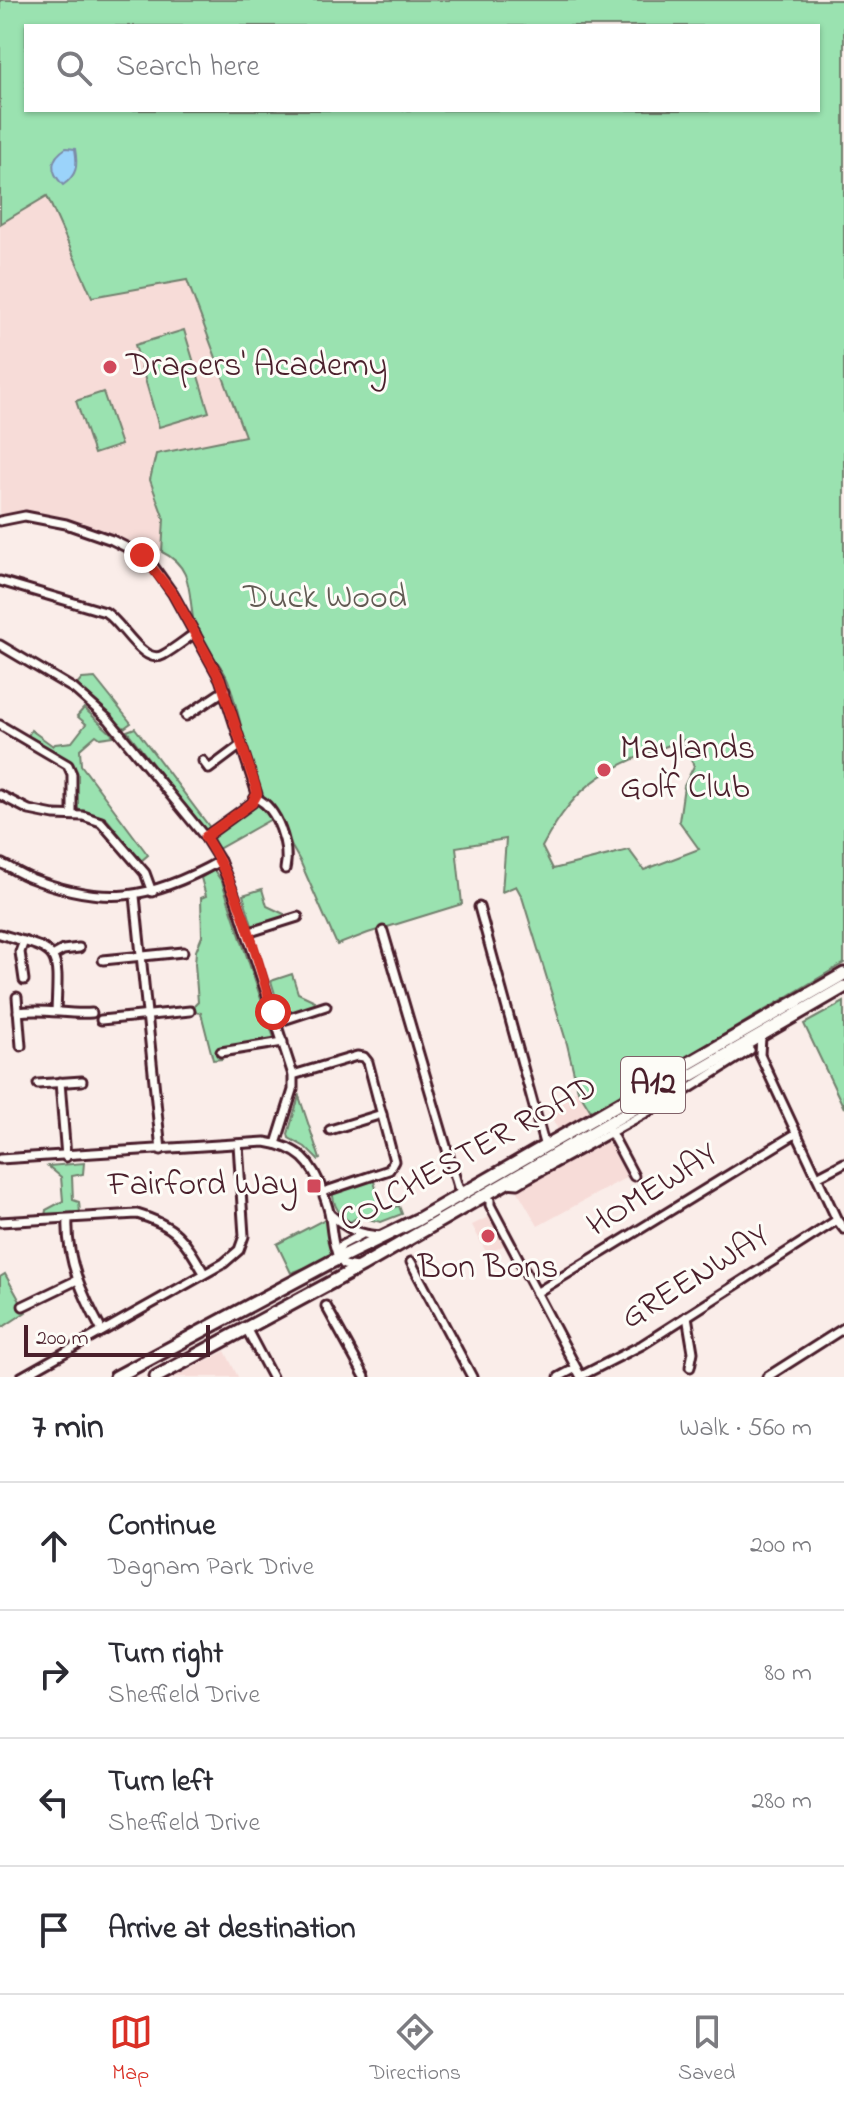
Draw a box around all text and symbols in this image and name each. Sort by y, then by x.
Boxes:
search box [24,24,820,112]
icon: search [52,46,96,90]
text: Search here [116,46,260,90]
place label: Drapers' Academy [125,342,388,392]
marker: Drapers' Academy [101,358,119,376]
route end [124,537,160,573]
park label: Duck Wood [242,574,407,624]
place label: Maylands Golf Club [620,725,755,814]
marker: Maylands Golf Club [595,761,613,779]
route start [255,994,291,1030]
road number: A12 [621,1057,685,1113]
street label: COLCHESTER ROAD [331,1063,607,1247]
street label: HOMEWAY [578,1131,729,1251]
place label: Fairford Way [107,1161,298,1211]
marker: Fairford Way [305,1177,323,1195]
street label: GREENWAY [612,1212,780,1343]
marker: Bon Bons [479,1227,497,1245]
place label: Bon Bons [417,1244,558,1294]
scale bar [24,1321,210,1357]
text: 200 m [36,1323,89,1355]
text: 7 min [32,1404,104,1454]
text: Walk · 560 m [679,1410,812,1448]
text: Continue [108,1505,216,1549]
icon: ahead [32,1524,76,1568]
text: 200 m [750,1527,812,1565]
text: Dagnam Park Drive [108,1549,314,1587]
text: Turn right [108,1633,223,1677]
icon: right [32,1652,76,1696]
text: 80 m [764,1655,812,1693]
text: Sheffield Drive [108,1677,260,1715]
text: Turn left [108,1761,213,1805]
icon: left [32,1780,76,1824]
text: 280 m [751,1783,812,1821]
text: Sheffield Drive [108,1805,260,1843]
icon: arrive [32,1908,76,1952]
text: Arrive at destination [108,1908,356,1952]
tab: Map [109,2010,153,2090]
tab: Directions [370,2010,461,2090]
tab: Saved [678,2010,735,2090]

